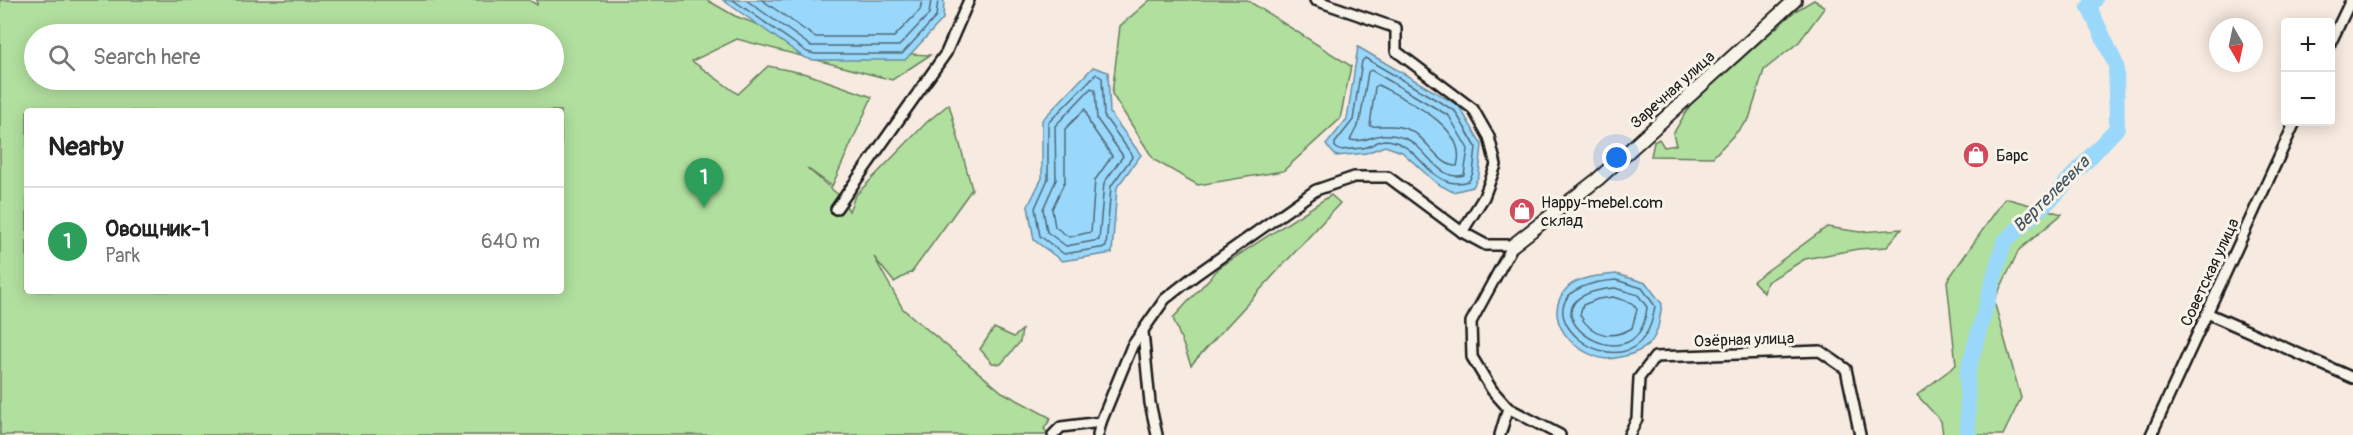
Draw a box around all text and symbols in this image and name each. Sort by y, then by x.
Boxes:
north arrow [2209,18,2263,72]
map controls [2281,18,2335,126]
button: + [2281,18,2335,72]
search box [24,24,564,90]
icon: search [45,41,78,74]
text: Search here [93,43,200,71]
street label: Заречная улица [1626,47,1719,133]
button: − [2281,72,2335,126]
text: Nearby [48,131,124,163]
shop icon: Барс [1961,140,1991,170]
your location [1602,143,1631,172]
place label: Барс [1996,146,2029,166]
water label: Вертелеевка [2008,150,2096,238]
pin: 1 [684,158,724,208]
place label: Happy-mebel.com склад [1541,193,1663,231]
shop icon: Happy-mebel.com склад [1507,196,1537,226]
text: Овощник-1 [105,215,209,243]
street label: Советская улица [2176,215,2244,330]
text: 1 [64,229,71,254]
text: 640 m [481,229,540,254]
text: Park [105,243,140,268]
street label: Озёрная улица [1694,328,1795,352]

